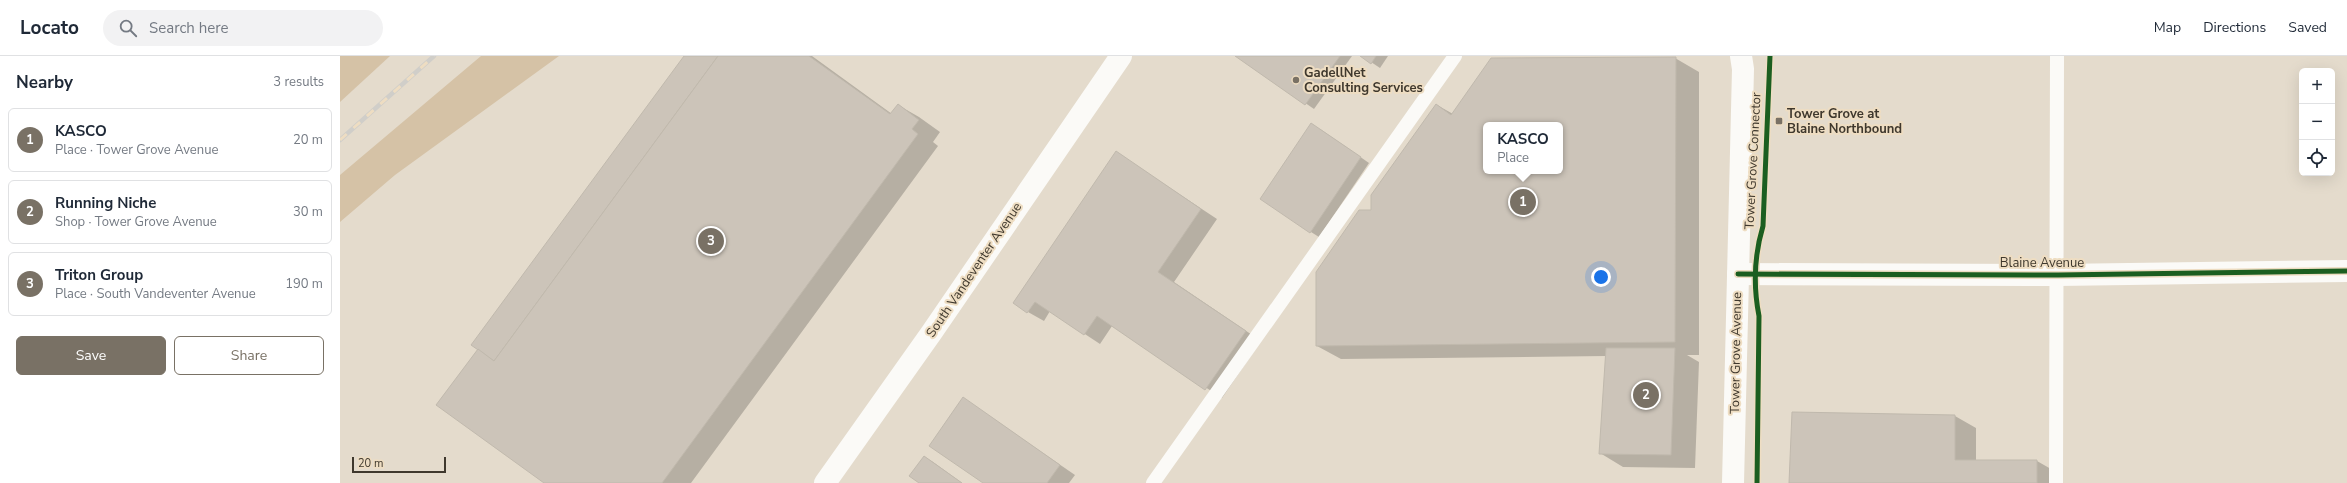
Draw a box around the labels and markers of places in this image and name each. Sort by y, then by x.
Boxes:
place label: GadellNet Consulting Services [1304,64,1423,97]
marker: GadellNet Consulting Services [1291,75,1301,85]
place label: Tower Grove at Blaine Northbound [1787,105,1902,138]
marker: Tower Grove at Blaine Northbound [1774,116,1784,126]
pin: 1 [1510,187,1536,217]
pin: 3 [698,226,724,256]
pin: 2 [1633,380,1659,410]

